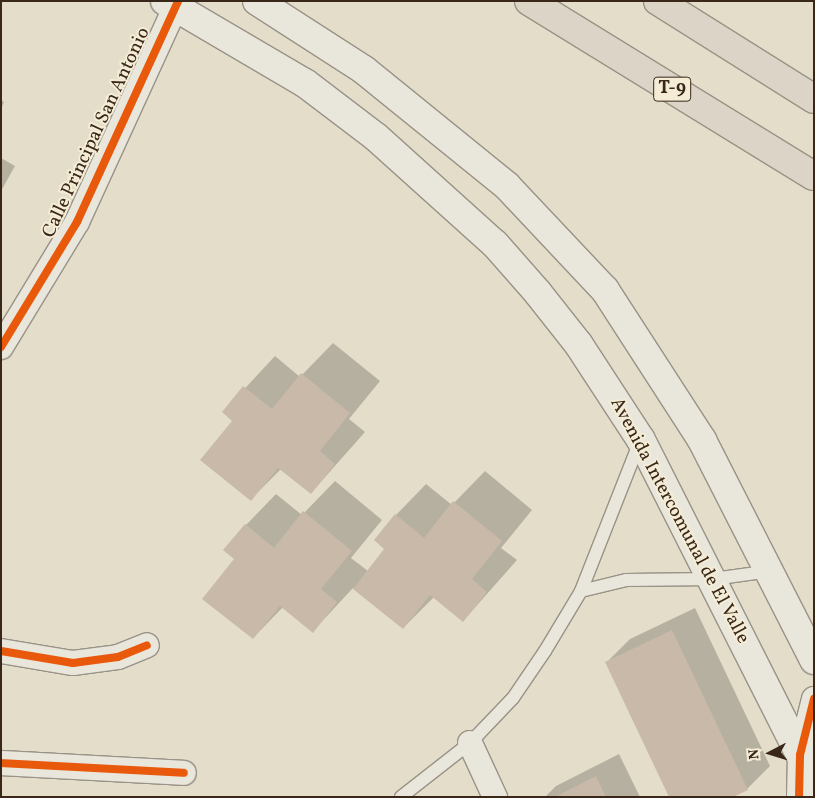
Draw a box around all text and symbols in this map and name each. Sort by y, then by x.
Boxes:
street label: Calle Principal San Antonio [38,24,156,242]
road number: T-9 [652,74,692,105]
street label: Avenida Intercomunal de El Valle [604,394,754,648]
north arrow [745,728,795,778]
text: N [745,748,764,760]

